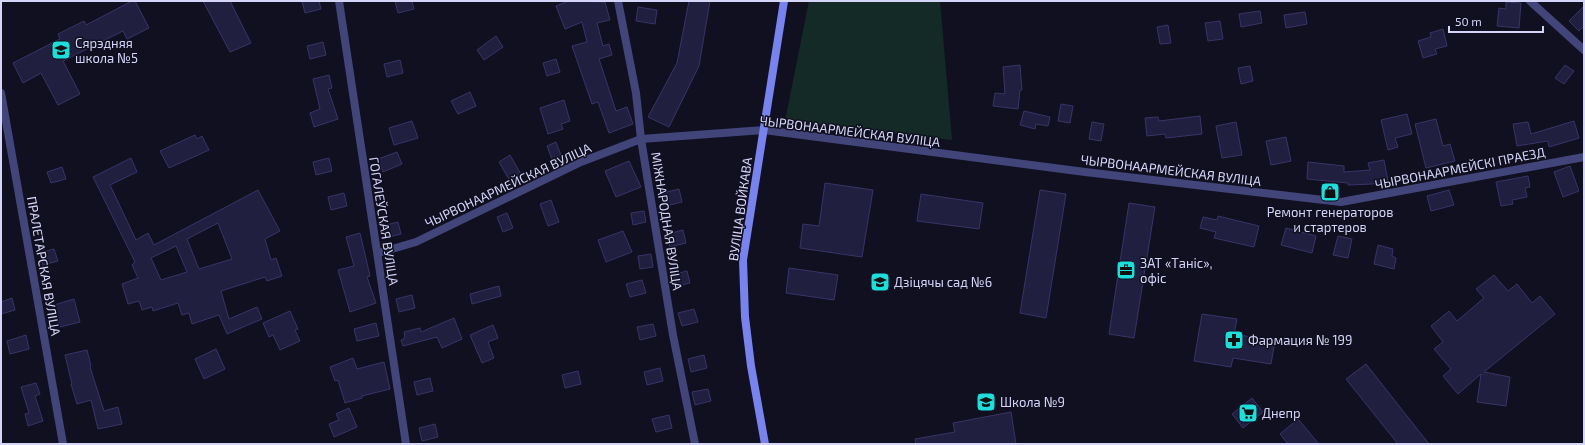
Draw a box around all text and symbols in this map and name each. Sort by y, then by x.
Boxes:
scale bar [1449,8,1543,34]
text: 50 m [1455,14,1482,28]
place label: Сярэдняя школа №5 [75,35,138,66]
school or university icon: Сярэдняя школа №5 [50,39,72,61]
street label: ЧЫРВОНААРМЕЙСКАЯ ВУЛІЦА [759,112,941,150]
street label: ЧЫРВОНААРМЕЙСКАЯ ВУЛІЦА [422,139,594,231]
street label: ЧЫРВОНААРМЕЙСКІ ПРАЕЗД [1373,144,1547,192]
street label: МІЖНАРОДНАЯ ВУЛІЦА [648,151,686,291]
street label: ЧЫРВОНААРМЕЙСКАЯ ВУЛІЦА [1080,151,1262,189]
street label: ГОГАЛЕЎСКАЯ ВУЛІЦА [366,156,402,286]
street label: ВУЛІЦА ВОЙКАВА [725,156,755,262]
shop icon: Ремонт генераторов и стартеров [1319,181,1341,203]
street label: ПРАЛЕТАРСКАЯ ВУЛІЦА [24,195,64,337]
place label: Ремонт генераторов и стартеров [1267,204,1393,235]
place label: ЗАТ «Таніс», офіс [1140,255,1212,286]
office icon: ЗАТ «Таніс», офіс [1115,259,1137,281]
school or university icon: Дзіцячы сад №6 [869,271,891,293]
place label: Дзіцячы сад №6 [894,274,992,290]
pharmacy icon: Фармация № 199 [1223,329,1245,351]
place label: Фармация № 199 [1248,332,1352,348]
school or university icon: Школа №9 [975,391,997,413]
place label: Школа №9 [1000,394,1065,410]
supermarket icon: Днепр [1237,402,1259,424]
place label: Днепр [1262,405,1301,421]

